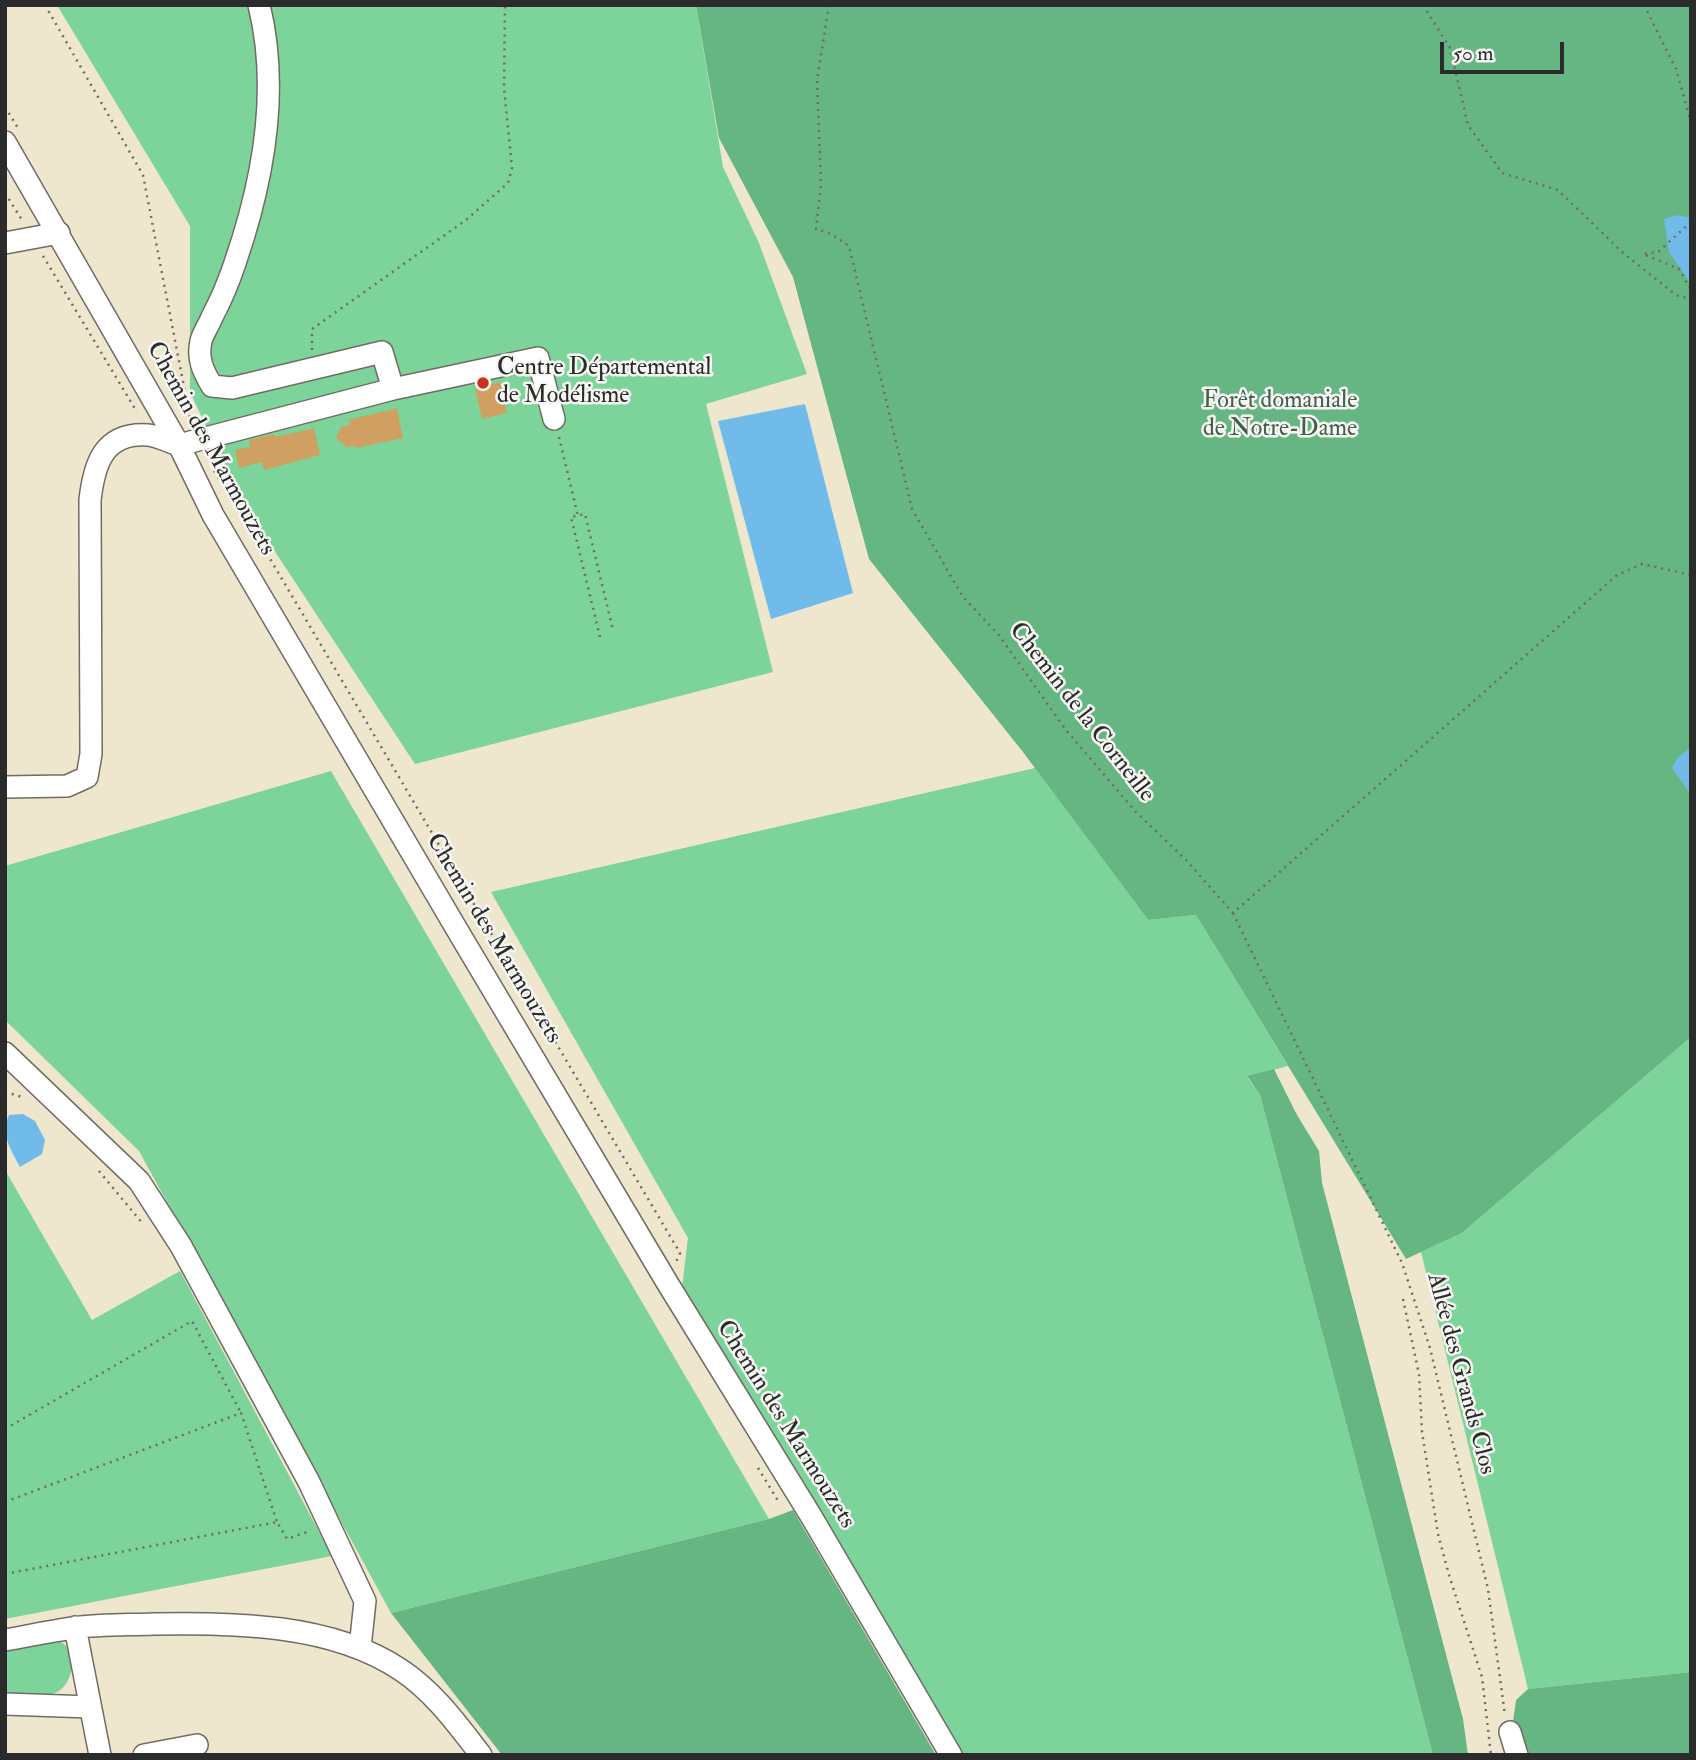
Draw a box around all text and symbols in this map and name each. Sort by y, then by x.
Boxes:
scale bar [1444,28,1568,72]
text: 50 m [1453,40,1494,67]
street label: Chemin des Marmouzets [139,337,281,561]
place label: Centre Départemental de Modélisme [497,355,712,411]
marker: Centre Départemental de Modélisme [475,375,491,391]
park label: Forêt domaniale de Notre-Dame [1203,388,1357,444]
street label: Chemin de la Corneille [1002,618,1160,808]
street label: Chemin des Marmouzets [419,829,567,1049]
street label: Allée des Grands Clos [1419,1270,1501,1478]
street label: Chemin des Marmouzets [709,1316,861,1534]

